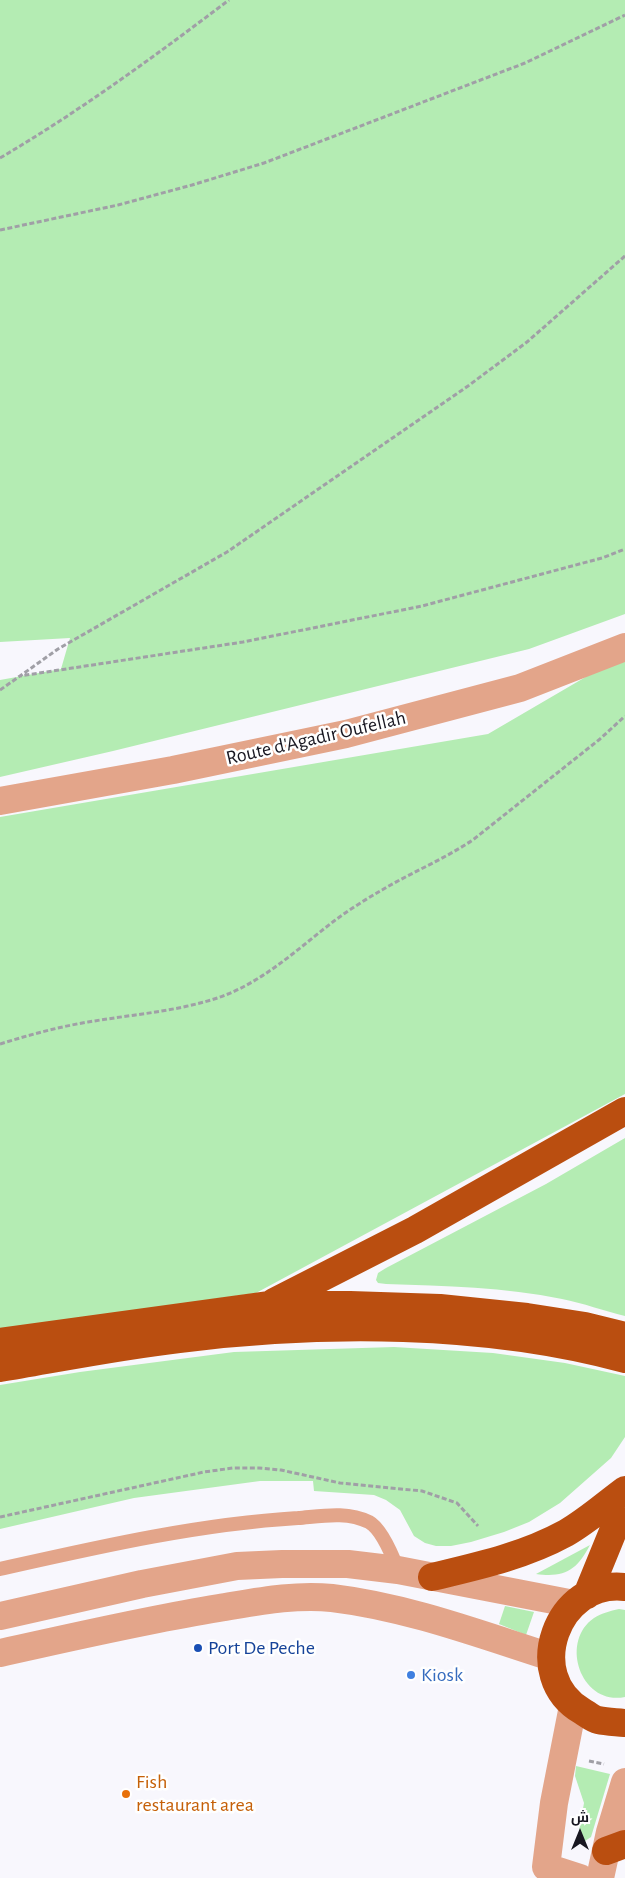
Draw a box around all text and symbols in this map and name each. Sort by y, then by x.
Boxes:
street label: Route d'Agadir Oufellah [224,706,408,770]
place label: Port De Peche [208,1636,315,1660]
marker: Port De Peche [192,1642,204,1654]
place label: Kiosk [421,1663,463,1687]
marker: Kiosk [405,1669,417,1681]
place label: Fish restaurant area [136,1770,254,1817]
marker: Fish restaurant area [120,1788,132,1800]
north arrow [555,1808,605,1858]
text: ش [571,1811,589,1825]

